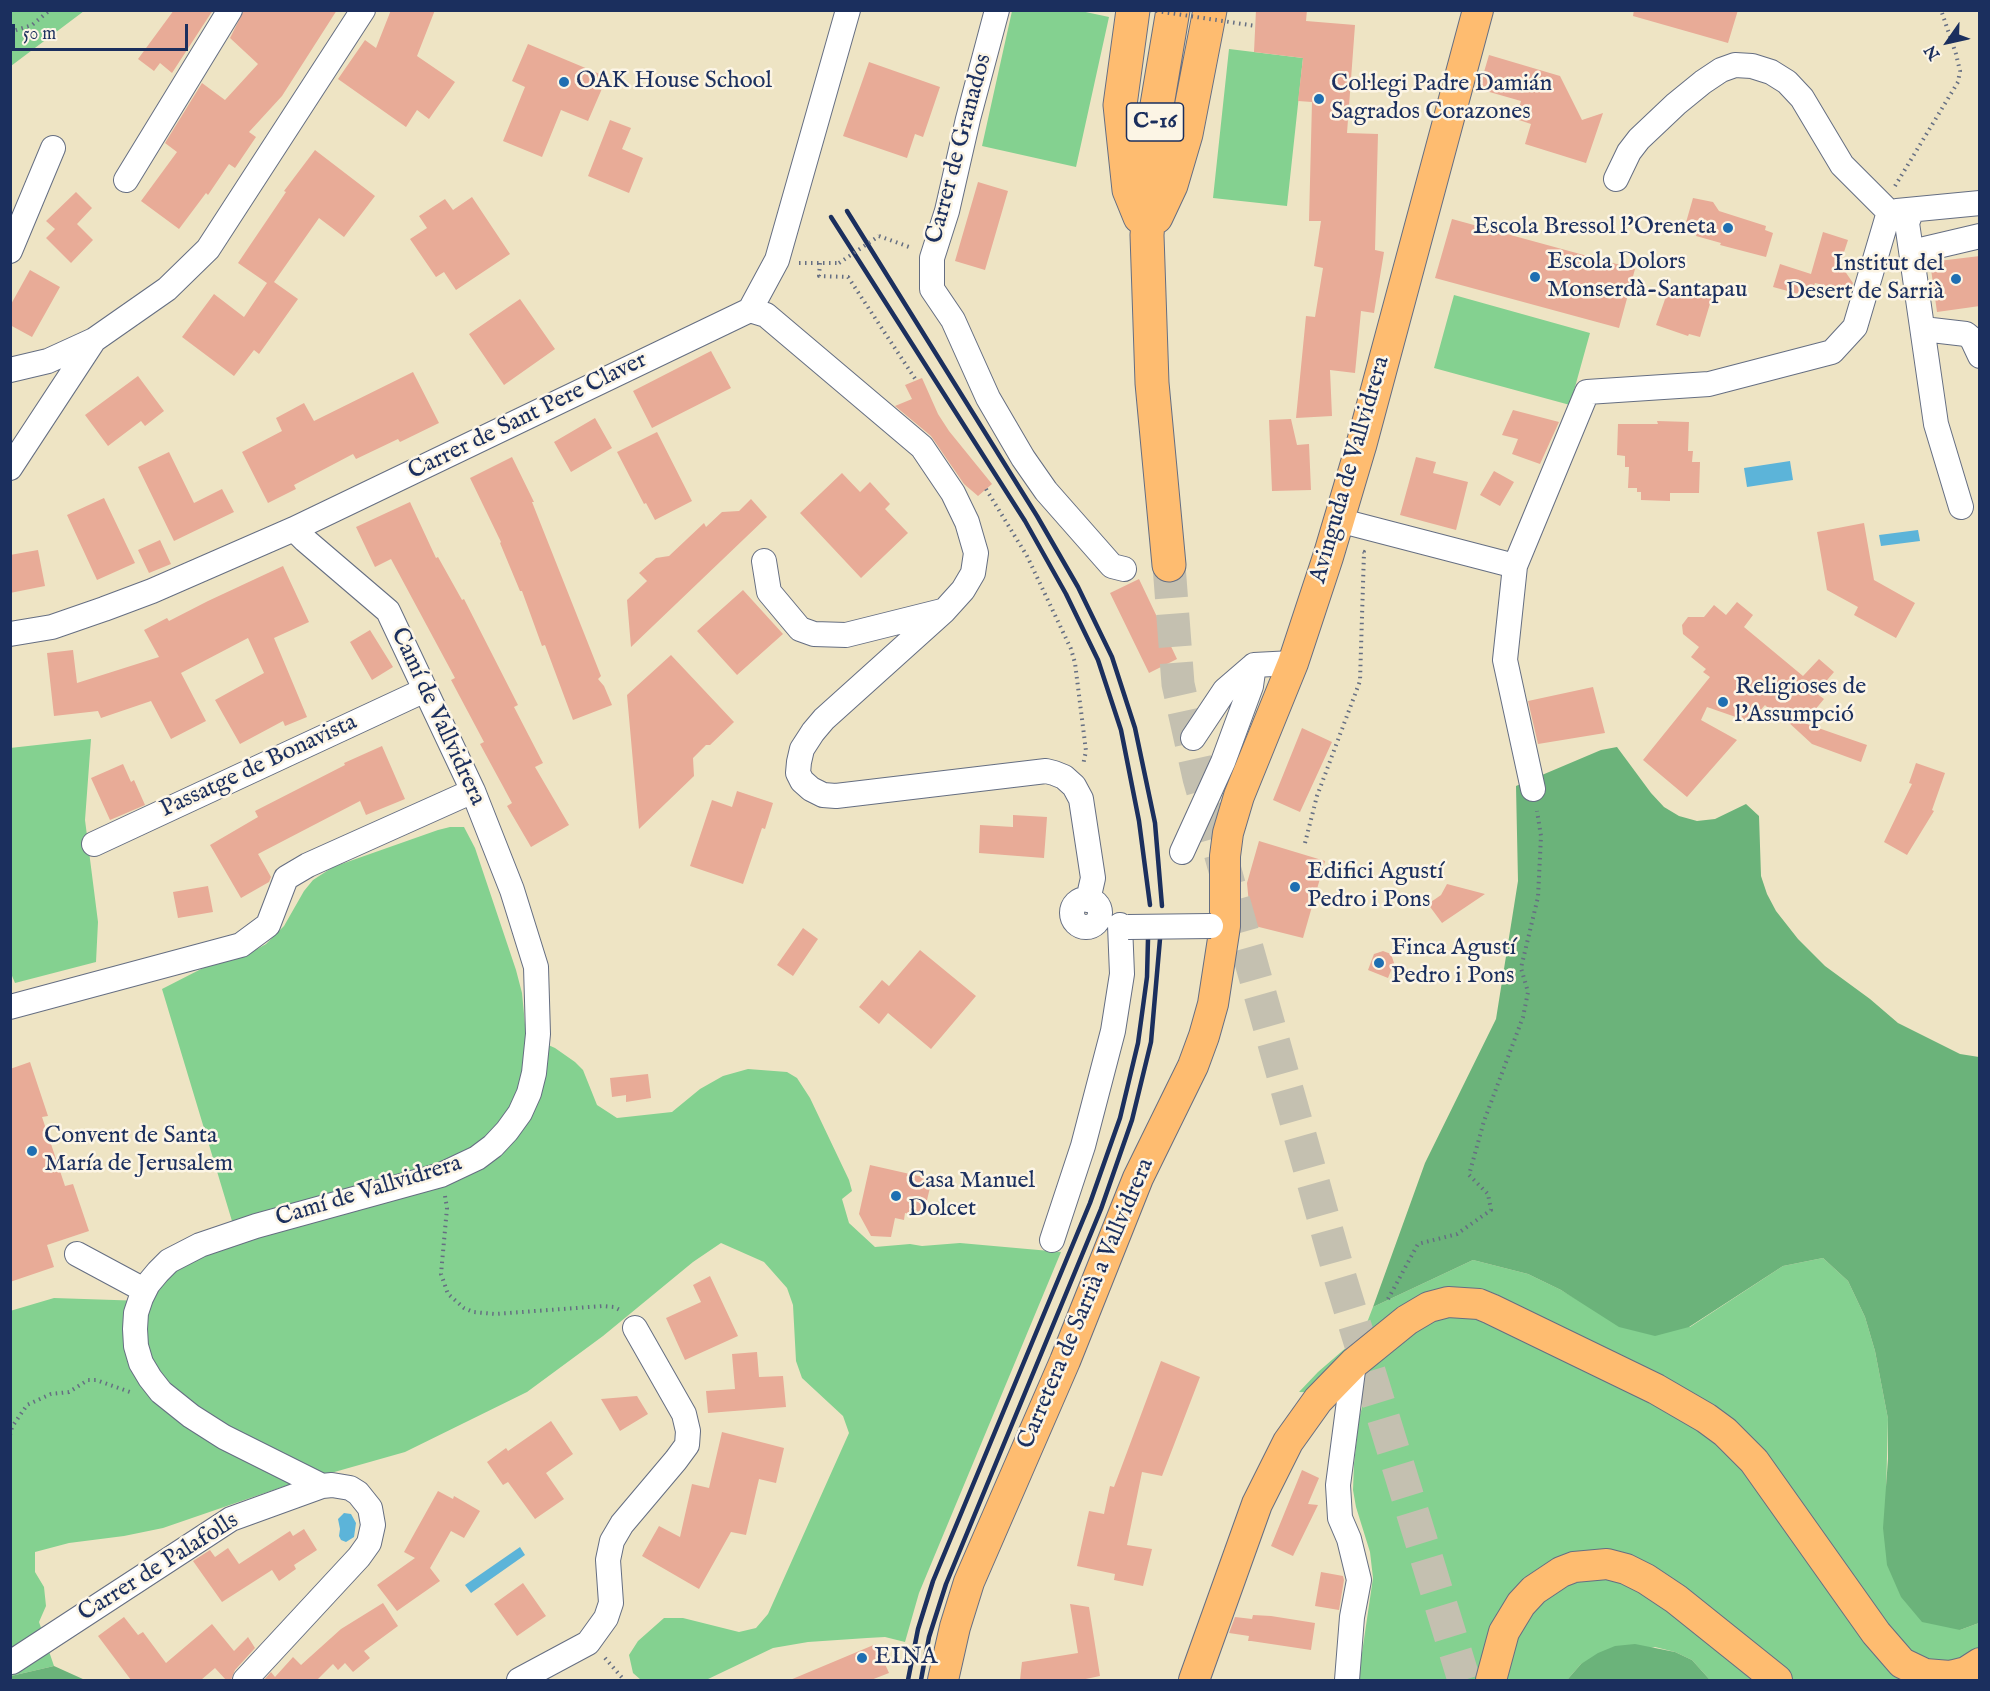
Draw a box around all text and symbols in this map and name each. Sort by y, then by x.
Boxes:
scale bar [15,12,190,50]
north arrow [1918,12,1978,72]
text: 50 m [23,23,56,46]
text: N [1921,41,1945,63]
street label: Carrer de Granados [921,51,999,247]
place label: OAK House School [576,68,772,96]
place label: Col·legi Padre Damián Sagrados Corazones [1331,71,1552,127]
marker: OAK House School [557,75,571,89]
marker: Col·legi Padre Damián Sagrados Corazones [1312,92,1326,106]
road number: C-16 [1126,103,1184,141]
place label: Escola Bressol l'Oreneta [1473,214,1716,242]
marker: Escola Bressol l'Oreneta [1721,221,1735,235]
place label: Escola Dolors Monserdà-Santapau [1547,249,1747,305]
place label: Institut del Desert de Sarrià [1786,251,1944,307]
marker: Escola Dolors Monserdà-Santapau [1528,270,1542,284]
marker: Institut del Desert de Sarrià [1949,272,1963,286]
street label: Carrer de Sant Pere Claver [404,347,652,487]
street label: Avinguda de Vallvidrera [1305,353,1397,587]
street label: Camí de Vallvidrera [383,623,491,811]
place label: Religioses de l'Assumpció [1735,674,1866,730]
marker: Religioses de l'Assumpció [1716,695,1730,709]
street label: Passatge de Bonavista [156,709,362,825]
place label: Edifici Agustí Pedro i Pons [1307,859,1444,915]
marker: Edifici Agustí Pedro i Pons [1288,880,1302,894]
place label: Finca Agustí Pedro i Pons [1391,935,1516,991]
marker: Finca Agustí Pedro i Pons [1372,956,1386,970]
place label: Convent de Santa María de Jerusalem [44,1123,233,1179]
marker: Convent de Santa María de Jerusalem [25,1144,39,1158]
street label: Camí de Vallvidrera [273,1150,465,1234]
street label: Carretera de Sarrià a Vallvidrera [1013,1154,1161,1454]
place label: Casa Manuel Dolcet [908,1168,1035,1224]
marker: Casa Manuel Dolcet [889,1189,903,1203]
street label: Carrer de Palafolls [74,1507,244,1629]
place label: EINA [874,1644,937,1672]
marker: EINA [855,1651,869,1665]

